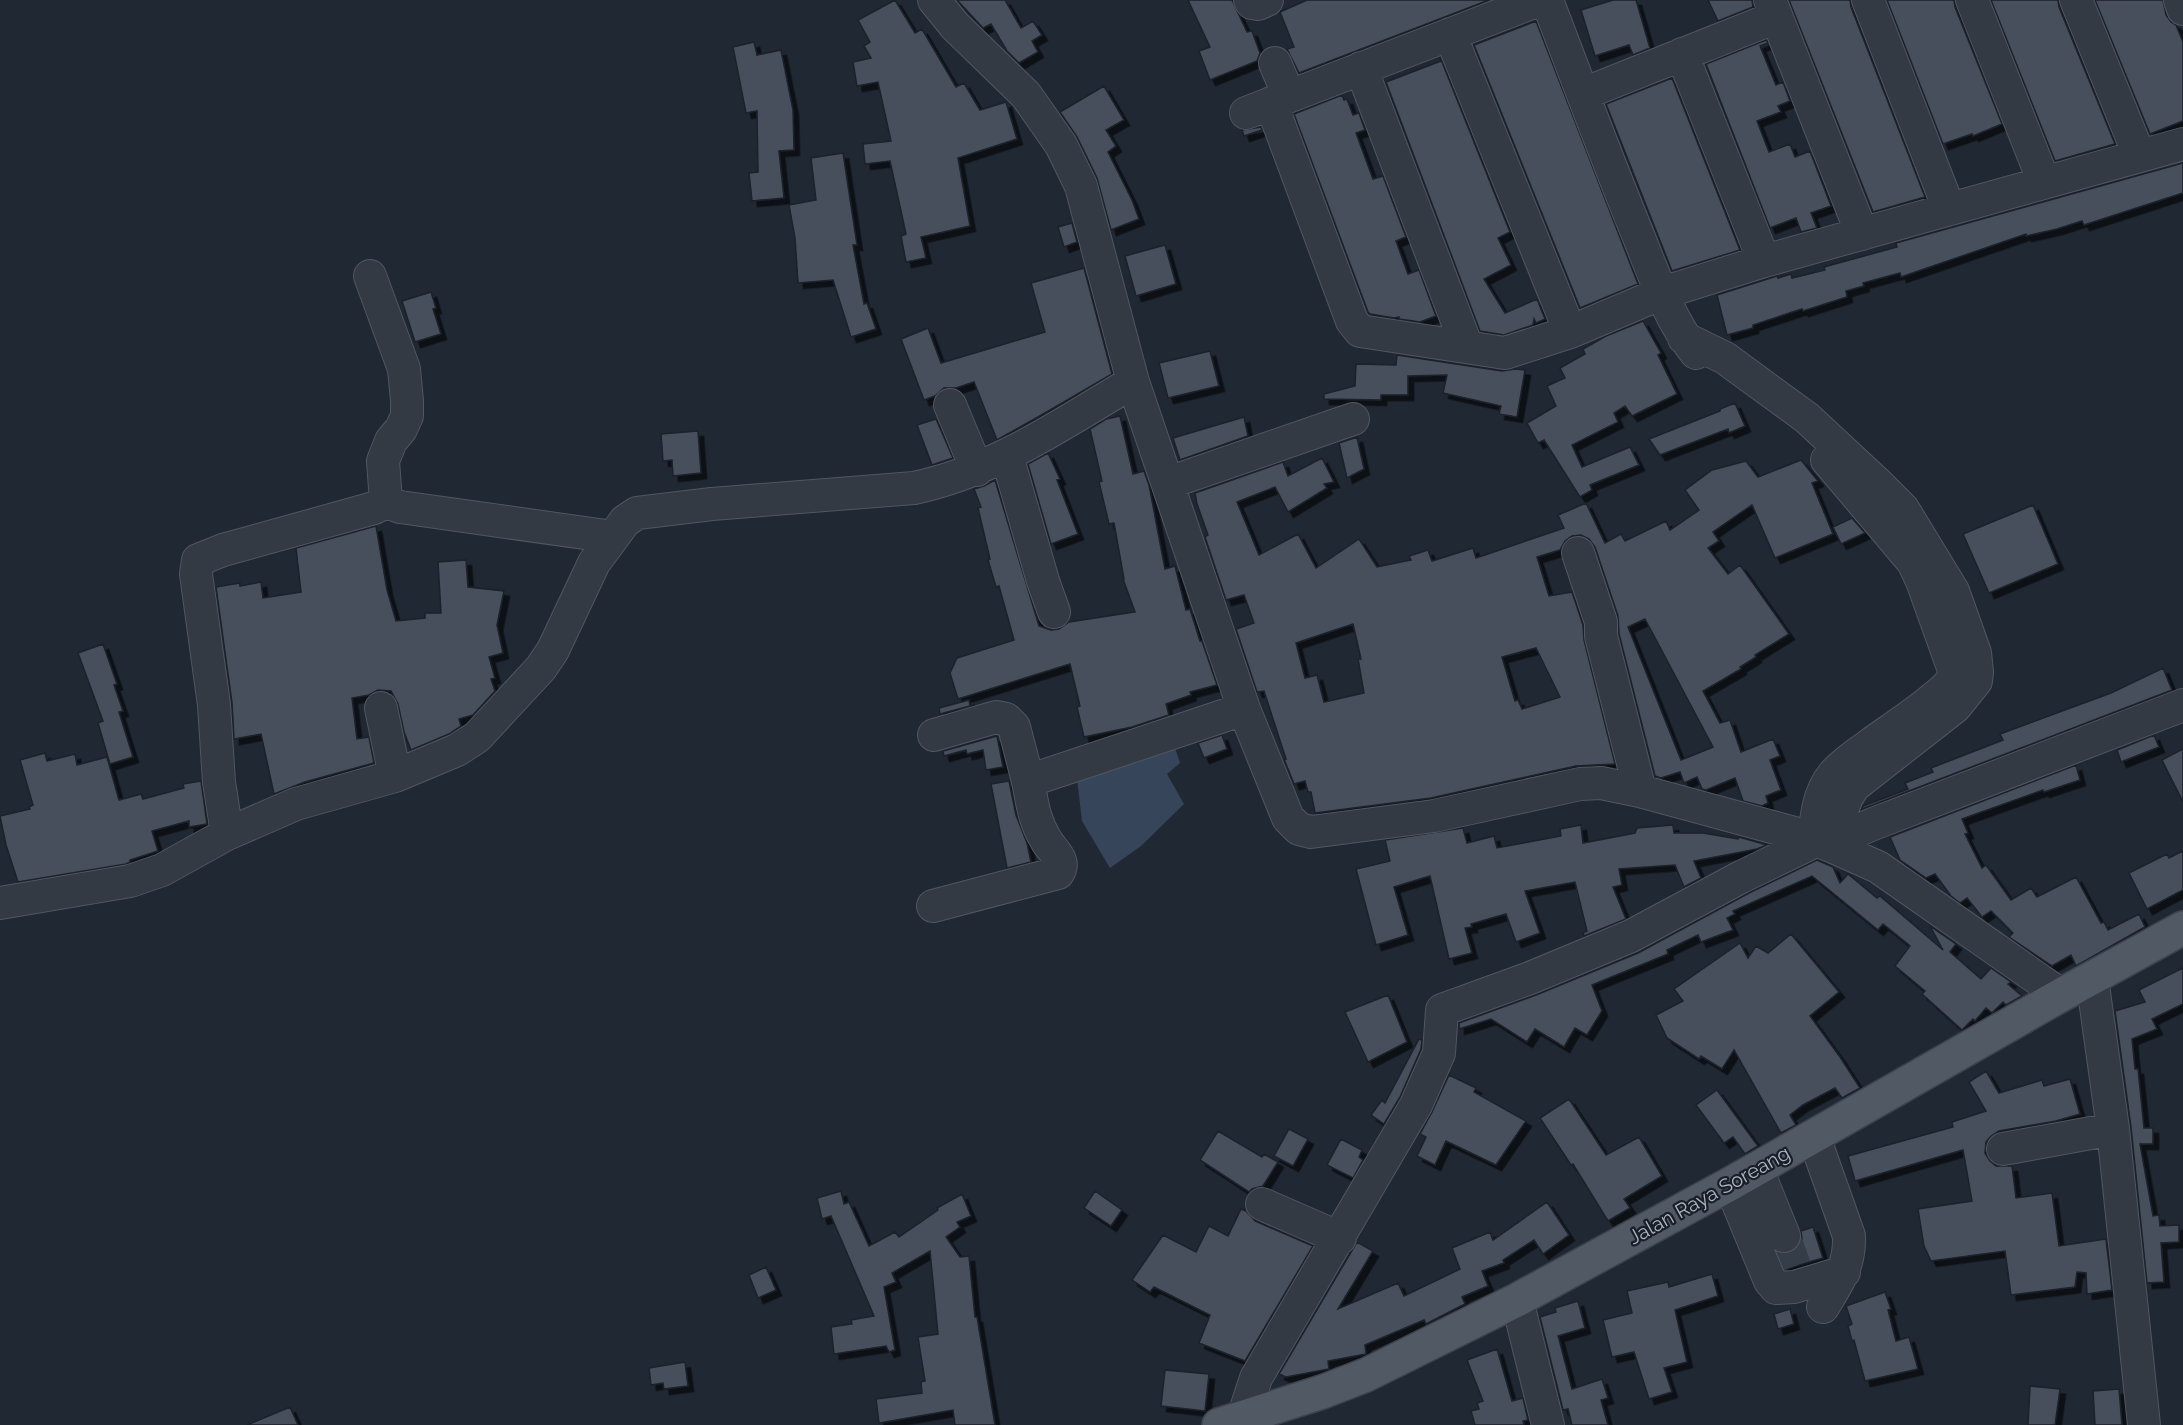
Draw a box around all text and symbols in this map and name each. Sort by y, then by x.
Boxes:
street label: Jalan Raya Soreang [1624,1141,1794,1249]

